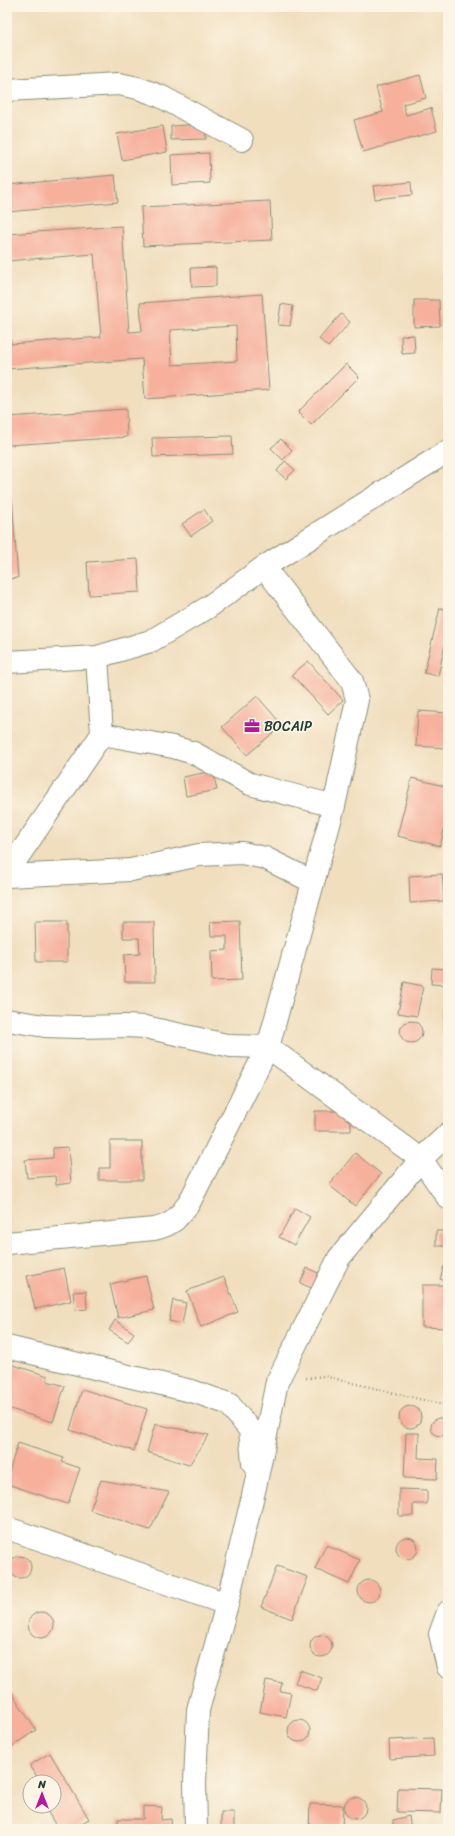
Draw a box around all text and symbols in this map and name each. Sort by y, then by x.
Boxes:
place label: BOCAIP [264,714,312,739]
office icon: BOCAIP [243,717,261,735]
north arrow [22,1774,62,1814]
text: N [37,1775,46,1794]

